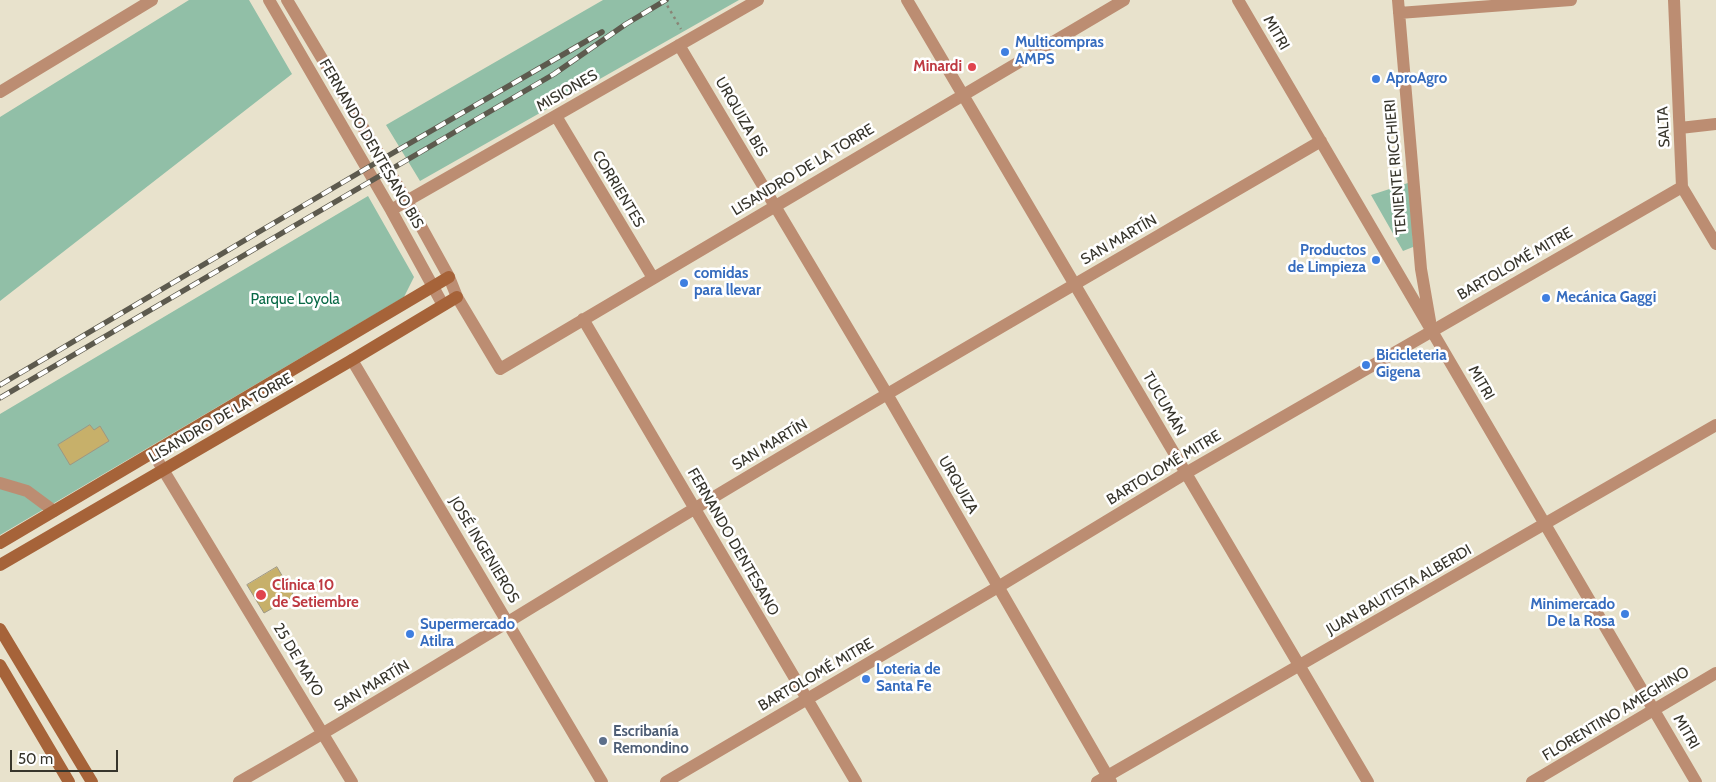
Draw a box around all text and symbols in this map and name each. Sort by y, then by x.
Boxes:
street label: MITRI [1259,13,1293,53]
place label: Multicompras AMPS [1015,34,1104,69]
marker: Multicompras AMPS [999,46,1011,58]
street label: FERNANDO DENTESANO BIS [315,56,427,232]
place label: Minardi [913,58,962,76]
marker: Minardi [966,61,978,73]
street label: MISIONES [533,66,601,116]
place label: AproAgro [1386,70,1447,88]
marker: AproAgro [1370,73,1382,85]
street label: URQUIZA BIS [711,74,771,160]
street label: TENIENTE RICCHIERI [1381,98,1411,236]
street label: SALTA [1654,106,1674,148]
street label: LISANDRO DE LA TORRE [728,120,878,220]
street label: CORRIENTES [588,147,648,231]
street label: SAN MARTÍN [1078,211,1160,269]
street label: BARTOLOMÉ MITRE [1454,224,1576,304]
place label: Productos de Limpieza [1288,242,1366,277]
marker: Productos de Limpieza [1370,254,1382,266]
place label: comidas para llevar [694,265,761,300]
marker: comidas para llevar [678,277,690,289]
place label: Mecánica Gaggi [1556,289,1656,307]
park label: Parque Loyola [250,291,340,309]
marker: Mecánica Gaggi [1540,292,1552,304]
place label: Bicicleteria Gigena [1376,347,1447,382]
marker: Bicicleteria Gigena [1360,359,1372,371]
street label: MITRI [1464,363,1498,403]
street label: LISANDRO DE LA TORRE [146,369,296,467]
street label: TUCUMÁN [1139,369,1189,439]
street label: SAN MARTÍN [729,416,811,474]
street label: BARTOLOMÉ MITRE [1104,427,1224,509]
street label: URQUIZA [934,453,982,517]
street label: FERNANDO DENTESANO [683,465,783,619]
street label: JOSÉ INGENIEROS [445,494,523,606]
street label: JUAN BAUTISTA ALBERDI [1323,541,1475,639]
place label: Clínica 10 de Setiembre [272,577,359,612]
marker: Clínica 10 de Setiembre [254,588,268,602]
place label: Minimercado De la Rosa [1530,596,1615,631]
marker: Minimercado De la Rosa [1619,608,1631,620]
place label: Supermercado Atilra [420,616,515,651]
street label: 25 DE MAYO [269,620,327,700]
marker: Supermercado Atilra [404,628,416,640]
street label: BARTOLOMÉ MITRE [755,635,877,715]
street label: SAN MARTÍN [331,657,413,715]
place label: Loteria de Santa Fe [876,661,940,696]
street label: FLORENTINO AMEGHINO [1539,663,1693,765]
marker: Loteria de Santa Fe [860,673,872,685]
street label: MITRI [1669,712,1703,752]
place label: Escribanía Remondino [613,723,689,758]
marker: Escribanía Remondino [597,735,609,747]
scale bar [12,740,120,772]
text: 50 m [18,750,53,768]

